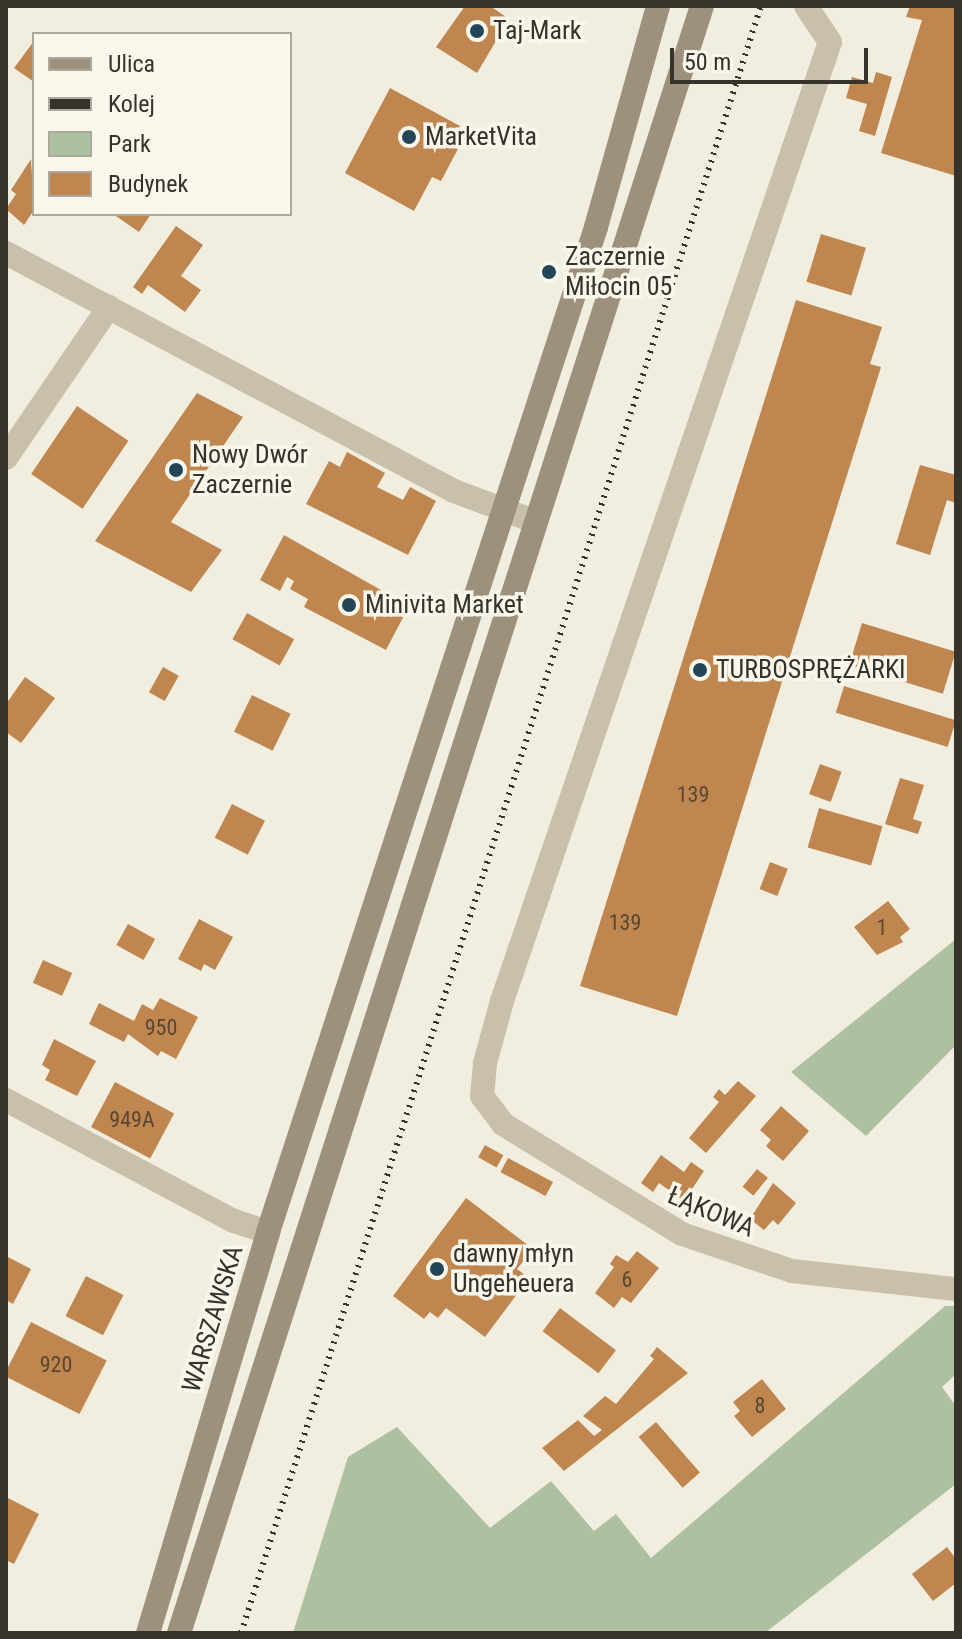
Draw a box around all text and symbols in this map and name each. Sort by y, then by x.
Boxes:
place label: Taj-Mark [493,15,582,47]
marker: Taj-Mark [468,22,486,40]
legend [32,32,292,216]
scale bar [674,32,872,82]
text: 50 m [684,48,731,76]
text: Ulica [108,50,155,78]
text: Kolej [108,90,155,118]
place label: MarketVita [425,121,537,153]
marker: MarketVita [400,128,418,146]
text: Park [108,130,151,158]
text: Budynek [108,170,188,198]
place label: Zaczernie Miłocin 05 [565,241,672,302]
marker: Zaczernie Miłocin 05 [540,263,558,281]
place label: Nowy Dwór Zaczernie [192,439,308,500]
marker: Nowy Dwór Zaczernie [167,461,185,479]
place label: Minivita Market [365,589,524,621]
marker: Minivita Market [340,596,358,614]
place label: TURBOSPRĘŻARKI [716,654,906,686]
marker: TURBOSPRĘŻARKI [691,661,709,679]
house number: 139 [677,782,709,808]
house number: 139 [609,910,641,936]
house number: 1 [877,915,887,941]
house number: 950 [145,1015,177,1041]
house number: 949A [109,1107,155,1133]
street label: ŁĄKOWA [663,1180,759,1244]
place label: dawny młyn Ungeheuera [453,1238,575,1300]
street label: WARSZAWSKA [176,1242,250,1396]
marker: dawny młyn Ungeheuera [428,1260,446,1278]
house number: 6 [622,1267,632,1293]
house number: 920 [40,1352,72,1378]
house number: 8 [755,1393,765,1419]

